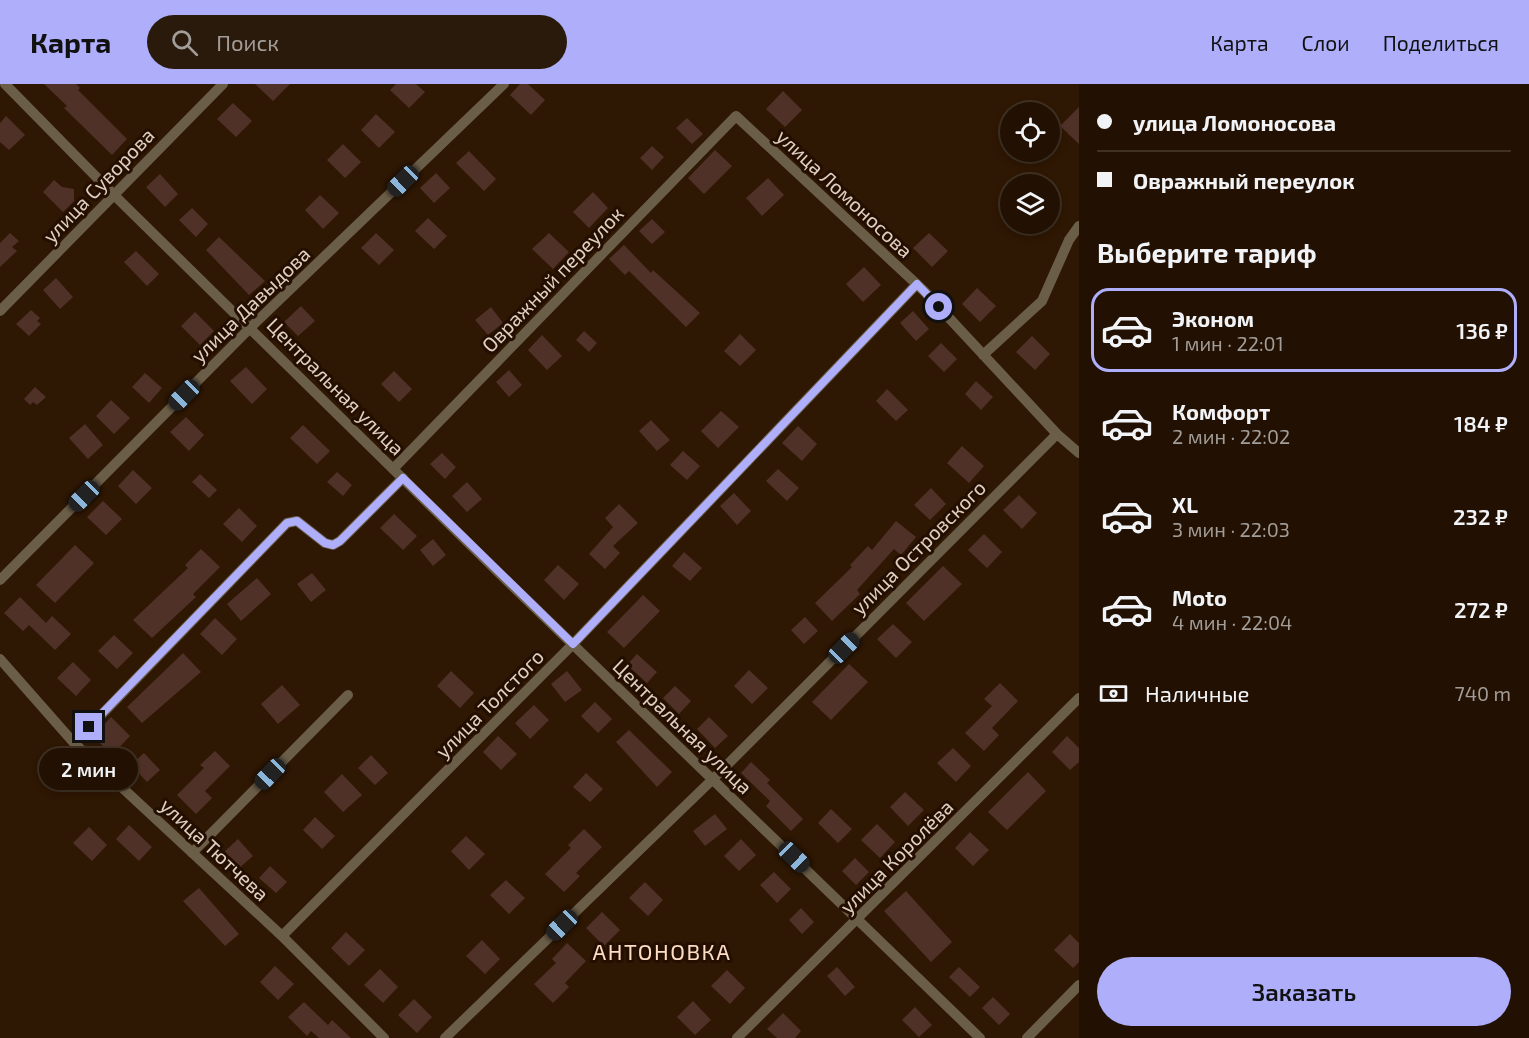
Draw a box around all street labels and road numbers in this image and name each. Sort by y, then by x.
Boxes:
street label: улица Суворова [37,123,159,248]
street label: улица Ломоносова [771,124,918,263]
street label: Овражный переулок [476,201,629,358]
street label: улица Давыдова [186,241,315,368]
street label: Центральная улица [262,312,410,460]
street label: улица Островского [846,475,991,620]
street label: улица Толстого [430,644,549,763]
street label: Центральная улица [608,653,758,799]
street label: улица Тютчева [155,793,274,906]
street label: улица Королёва [834,794,958,918]

